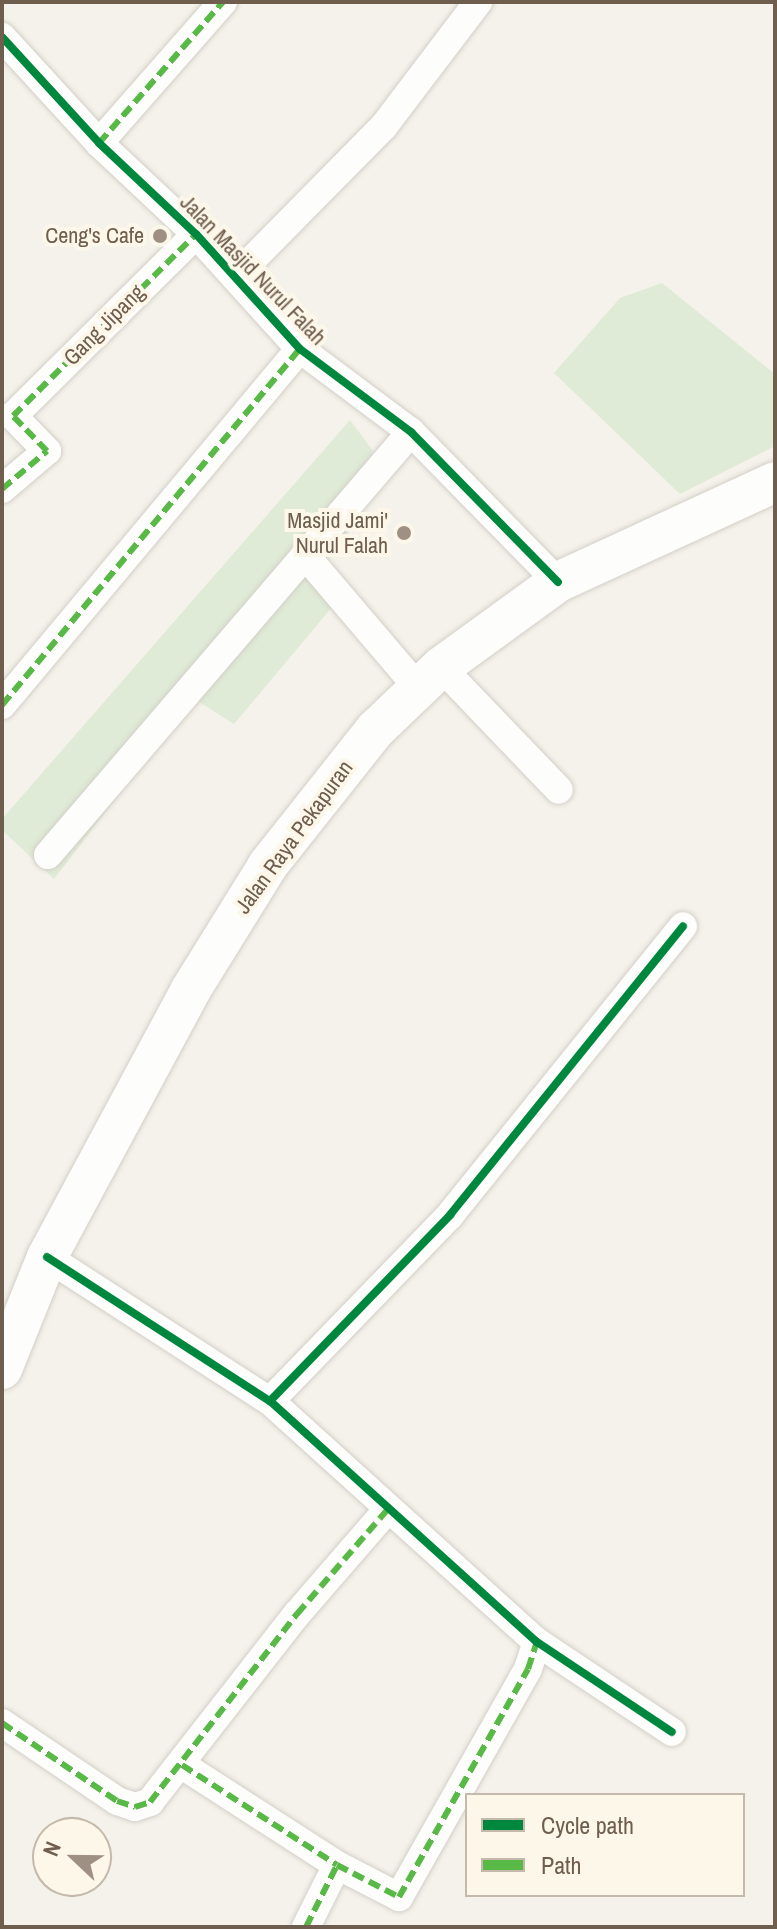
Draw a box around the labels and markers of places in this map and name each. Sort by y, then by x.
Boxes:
place label: Ceng's Cafe [45,223,144,249]
marker: Ceng's Cafe [151,227,169,245]
place label: Masjid Jami' Nurul Falah [287,507,388,558]
marker: Masjid Jami' Nurul Falah [395,524,413,542]

